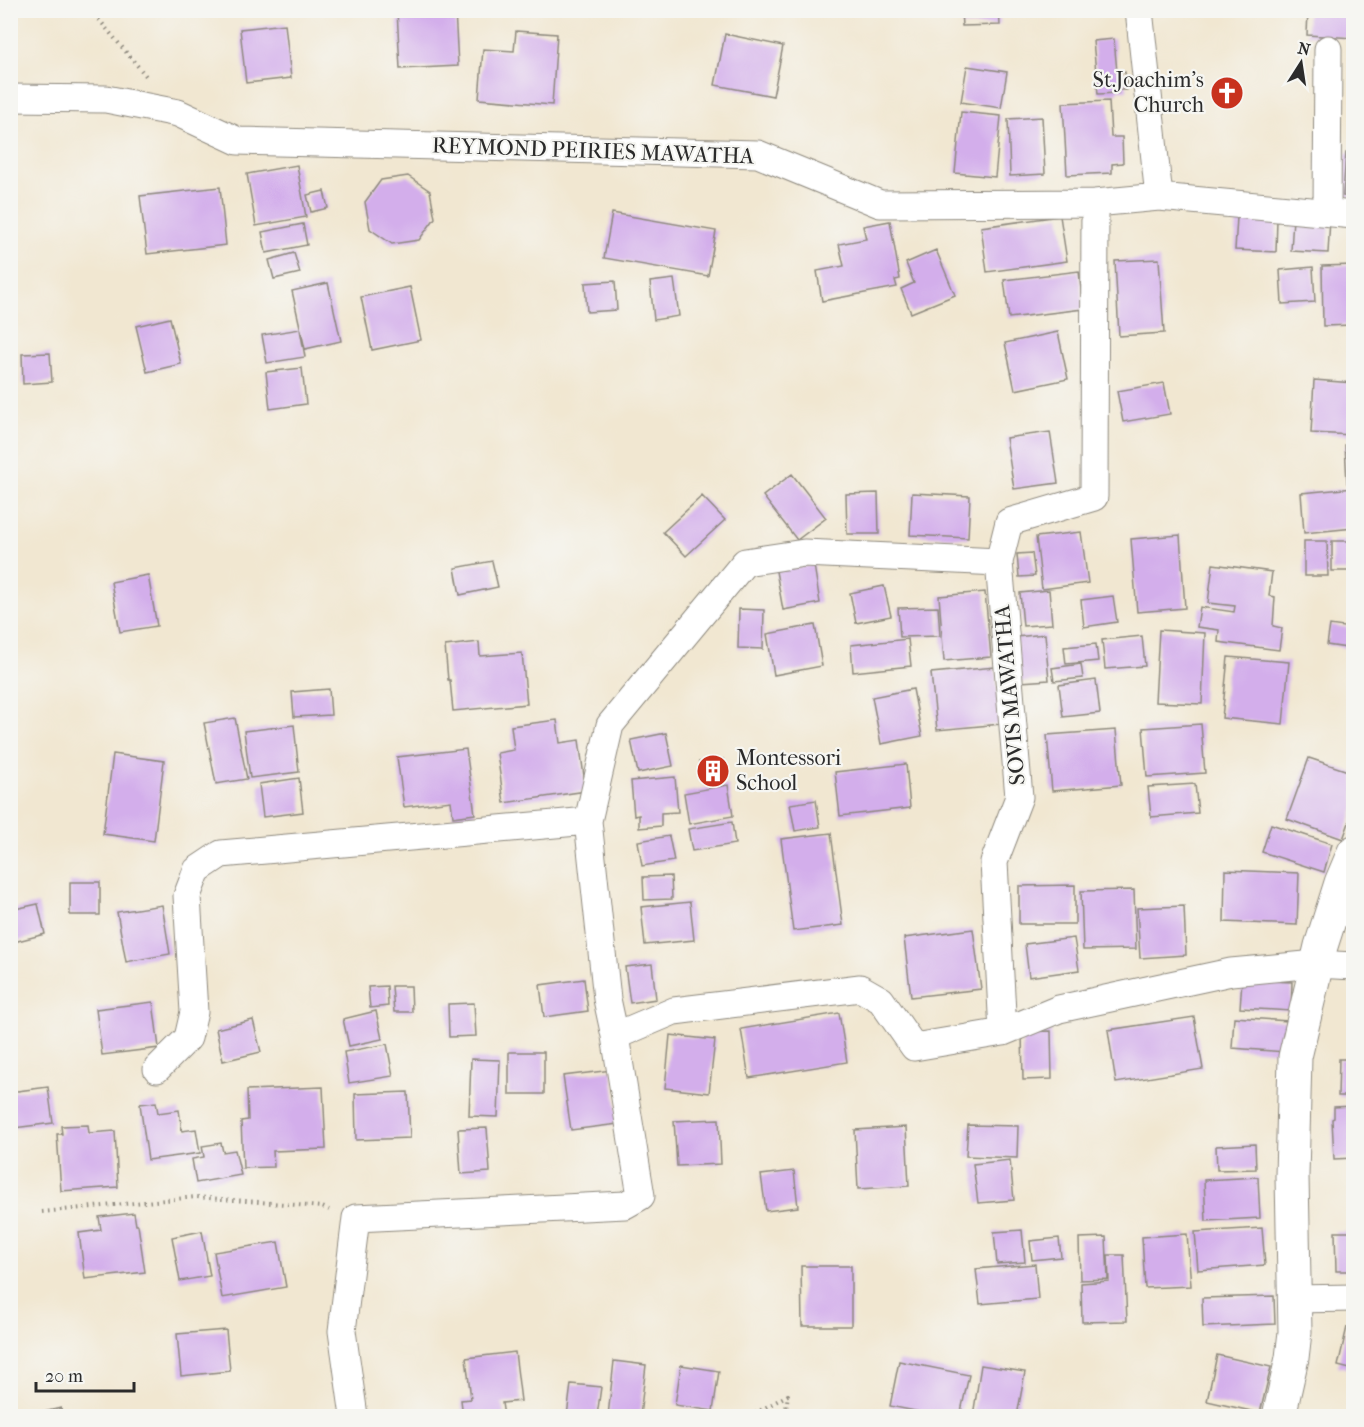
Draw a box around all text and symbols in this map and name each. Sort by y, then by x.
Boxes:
north arrow [1271,33,1331,93]
text: N [1296,38,1313,60]
place label: St.Joachim's Church [1093,67,1205,118]
church icon: St.Joachim's Church [1209,75,1245,111]
street label: REYMOND PEIRIES MAWATHA [431,132,755,170]
street label: SOVIS MAWATHA [989,603,1031,786]
place label: Montessori School [736,745,842,796]
building icon: Montessori School [695,753,731,789]
scale bar [36,1355,134,1393]
text: 20 m [45,1366,83,1387]

